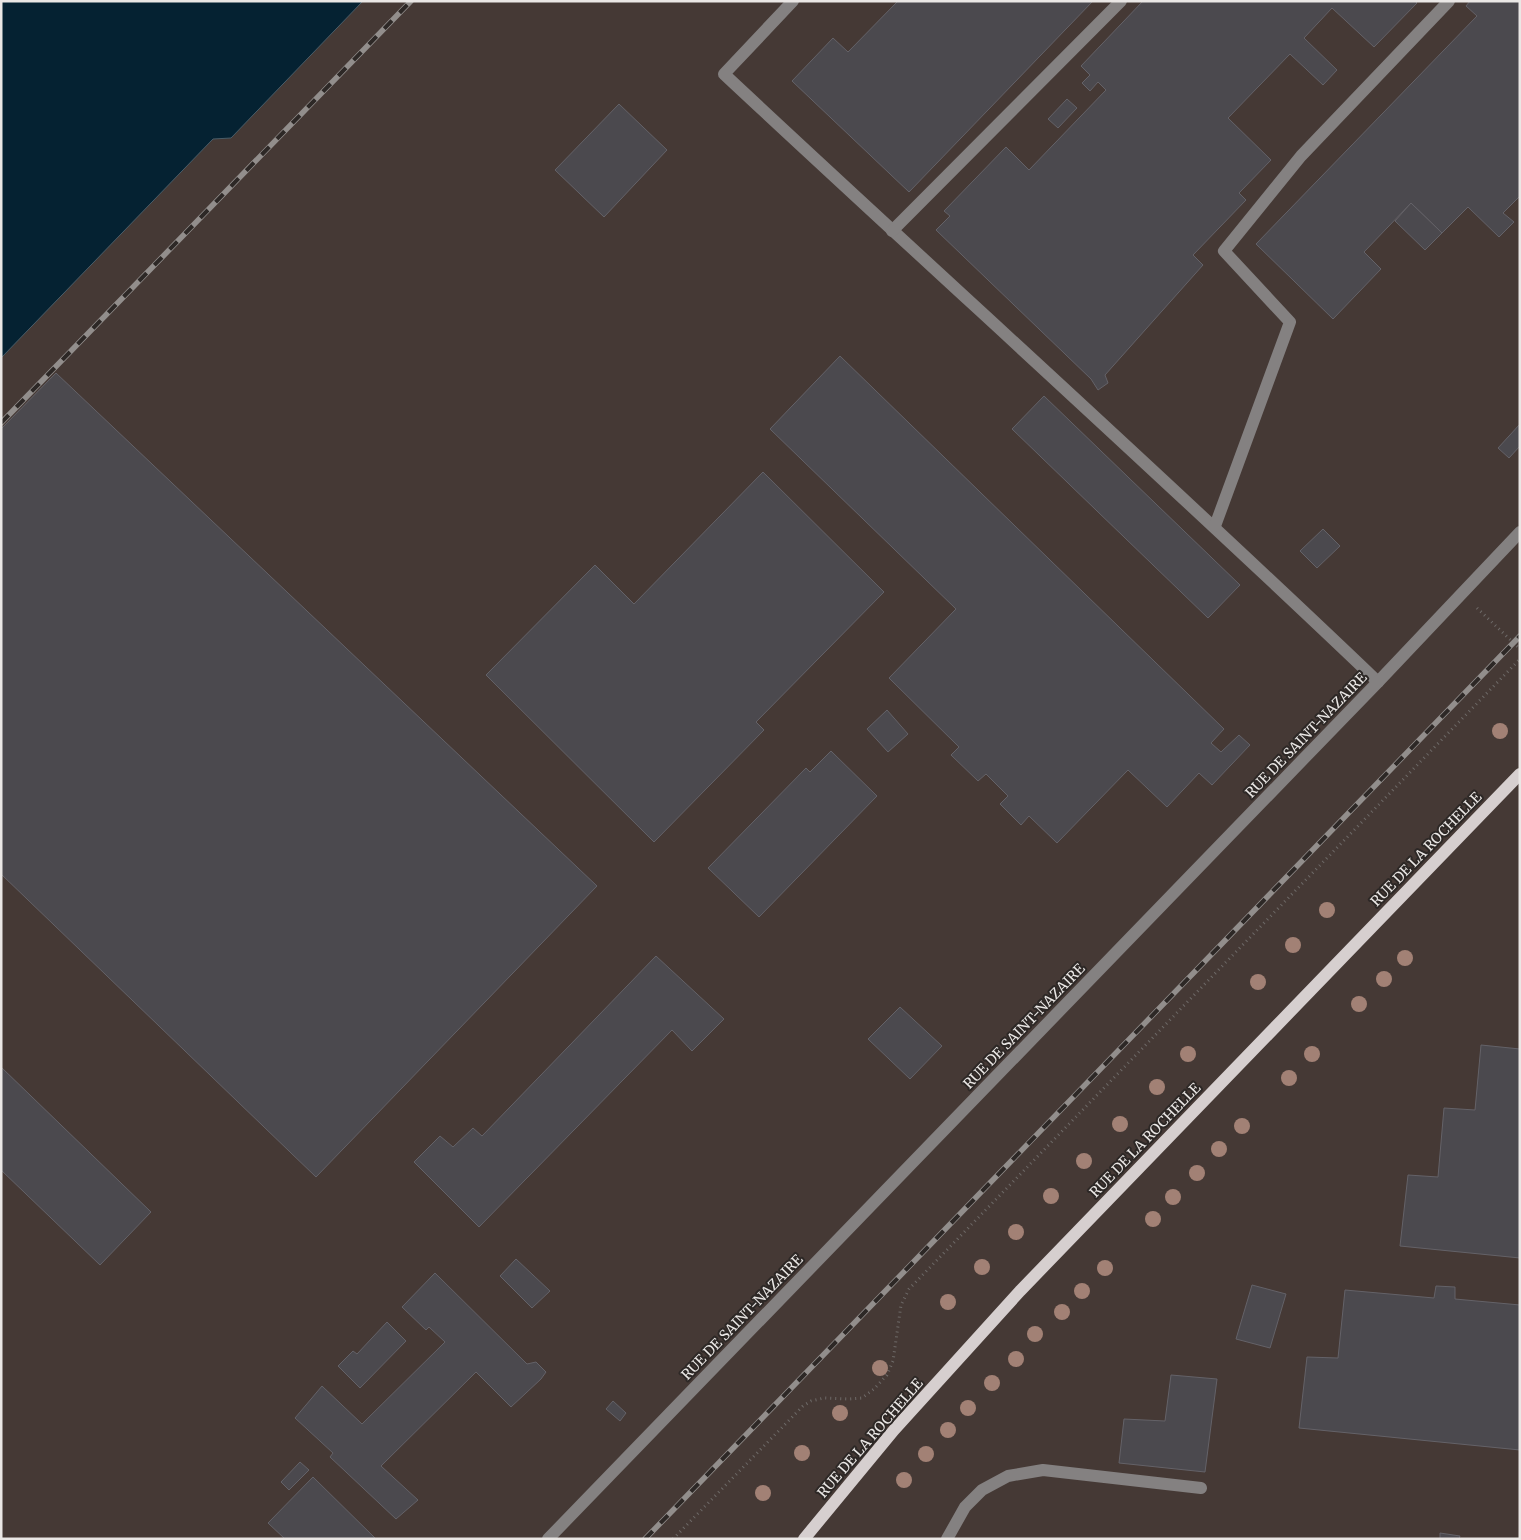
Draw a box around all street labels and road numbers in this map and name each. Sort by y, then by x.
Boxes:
street label: RUE DE SAINT-NAZAIRE [1241,668,1371,801]
street label: RUE DE LA ROCHELLE [1367,788,1485,910]
street label: RUE DE SAINT-NAZAIRE [959,959,1089,1092]
street label: RUE DE LA ROCHELLE [1086,1079,1204,1201]
street label: RUE DE SAINT-NAZAIRE [677,1250,807,1383]
street label: RUE DE LA ROCHELLE [813,1375,927,1501]

